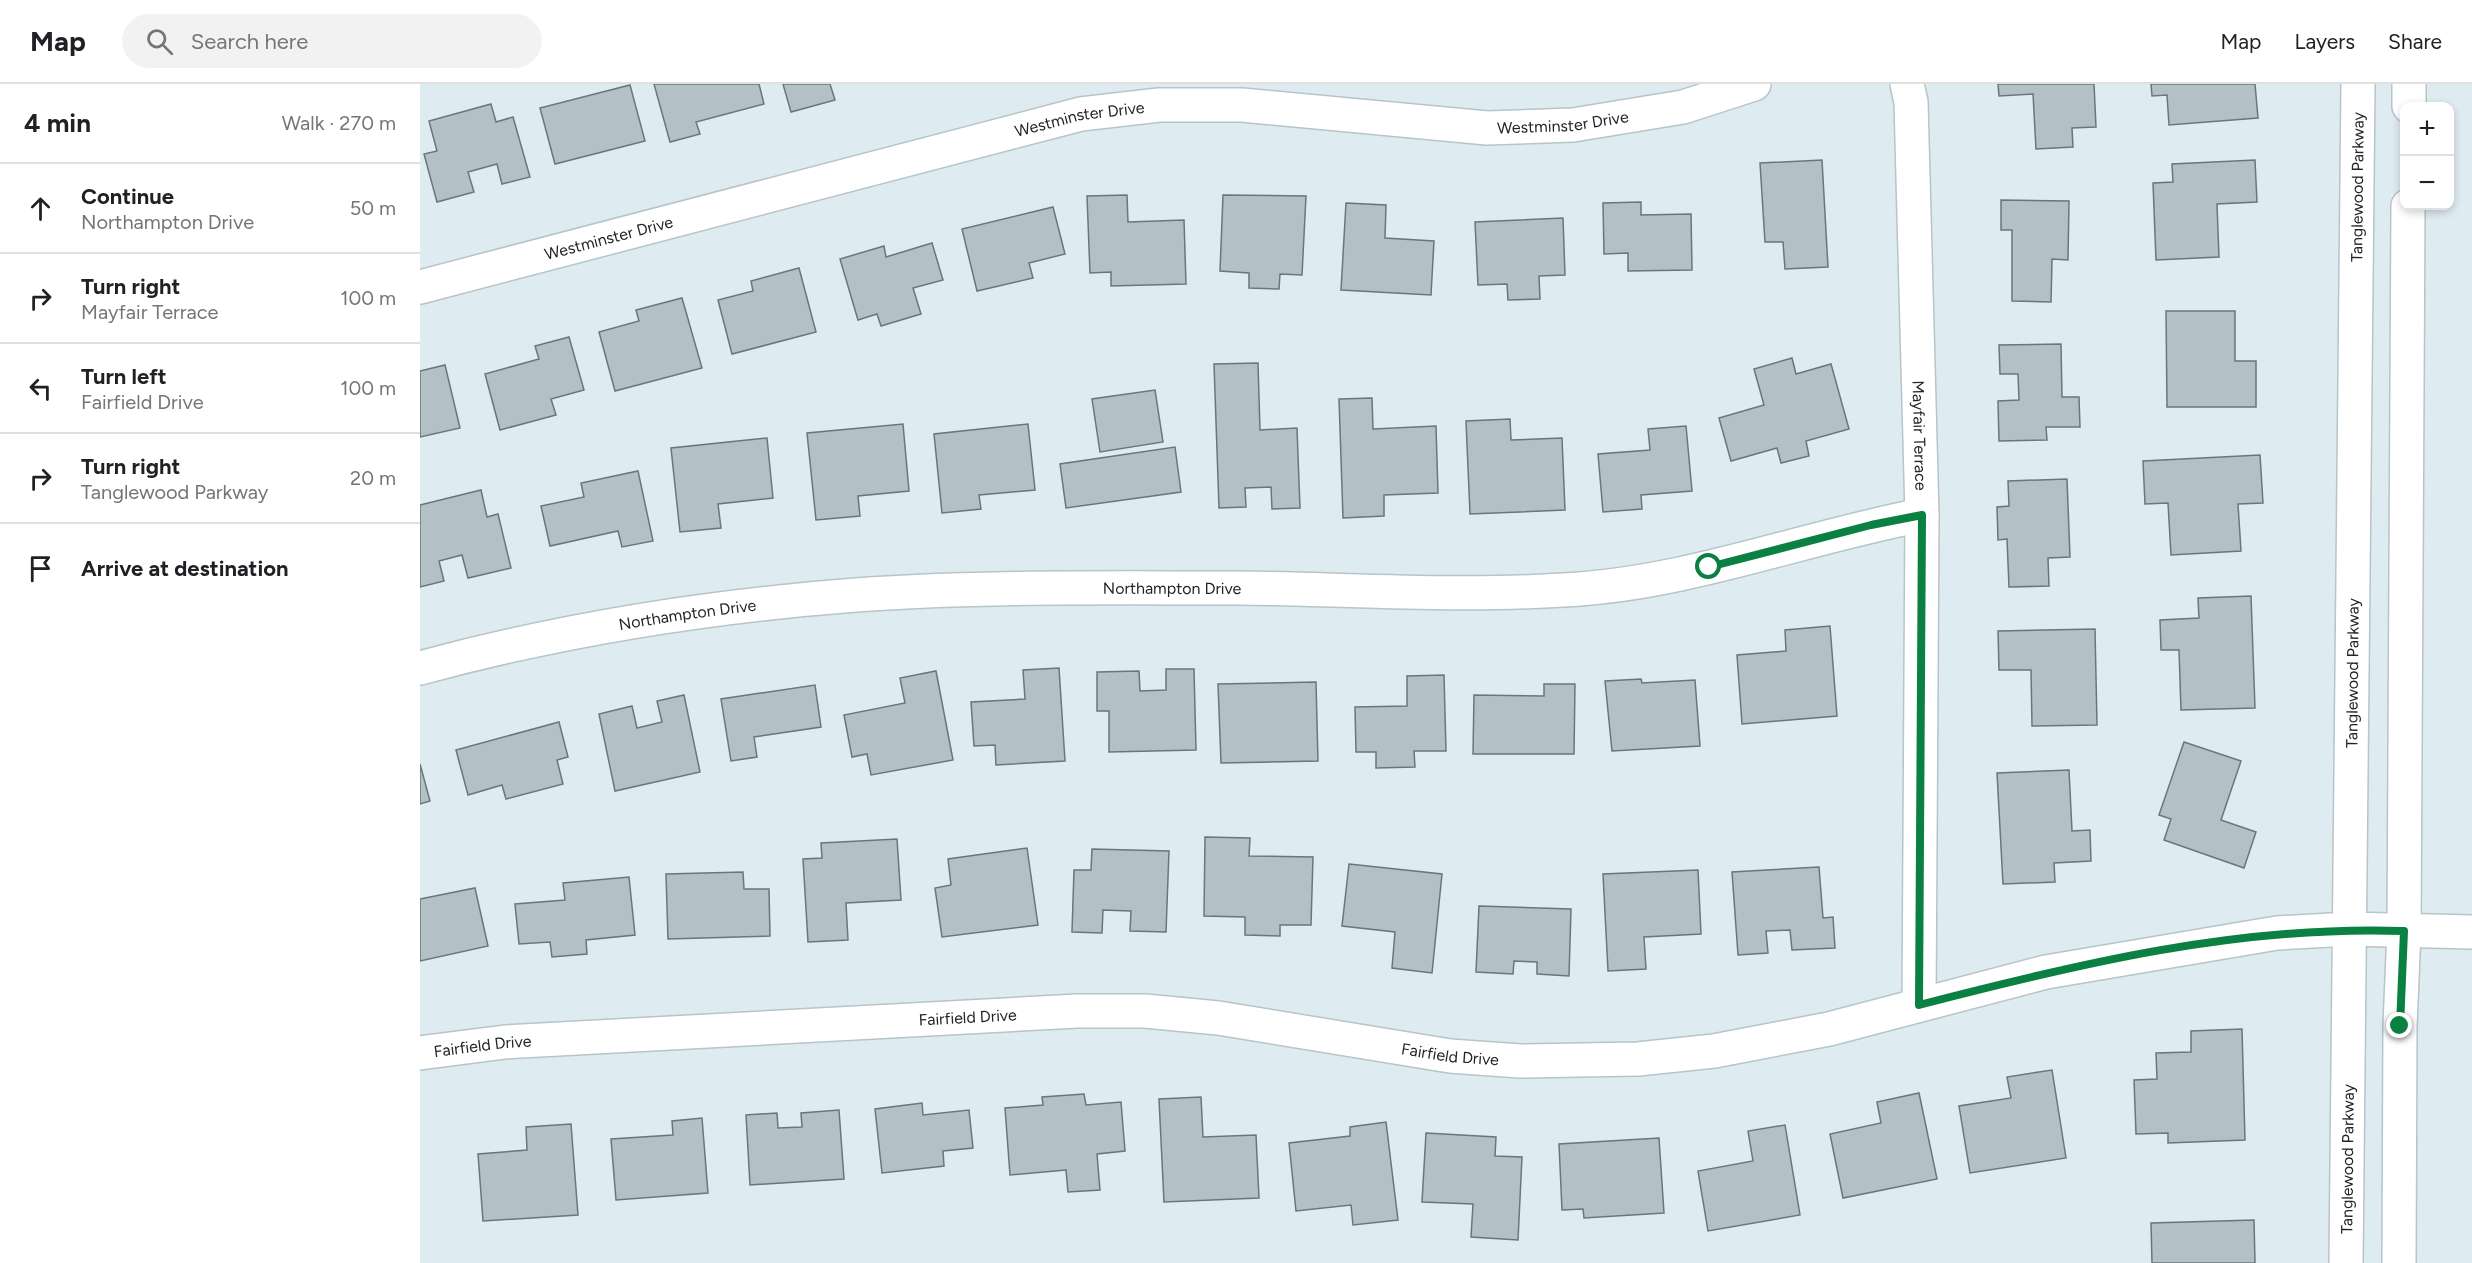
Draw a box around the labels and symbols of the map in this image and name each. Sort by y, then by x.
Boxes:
street label: Westminster Drive [1013,97,1146,140]
street label: Westminster Drive [1497,107,1630,137]
street label: Tanglewood Parkway [2347,111,2367,262]
street label: Westminster Drive [542,212,675,264]
street label: Mayfair Terrace [1909,380,1931,491]
route start [1695,553,1721,579]
street label: Northampton Drive [1103,578,1242,598]
street label: Northampton Drive [617,595,757,634]
street label: Tanglewood Parkway [2342,597,2362,748]
street label: Fairfield Drive [918,1005,1017,1029]
route end [2386,1012,2412,1038]
street label: Fairfield Drive [433,1031,532,1061]
street label: Fairfield Drive [1400,1039,1500,1069]
street label: Tanglewood Parkway [2337,1083,2357,1234]

